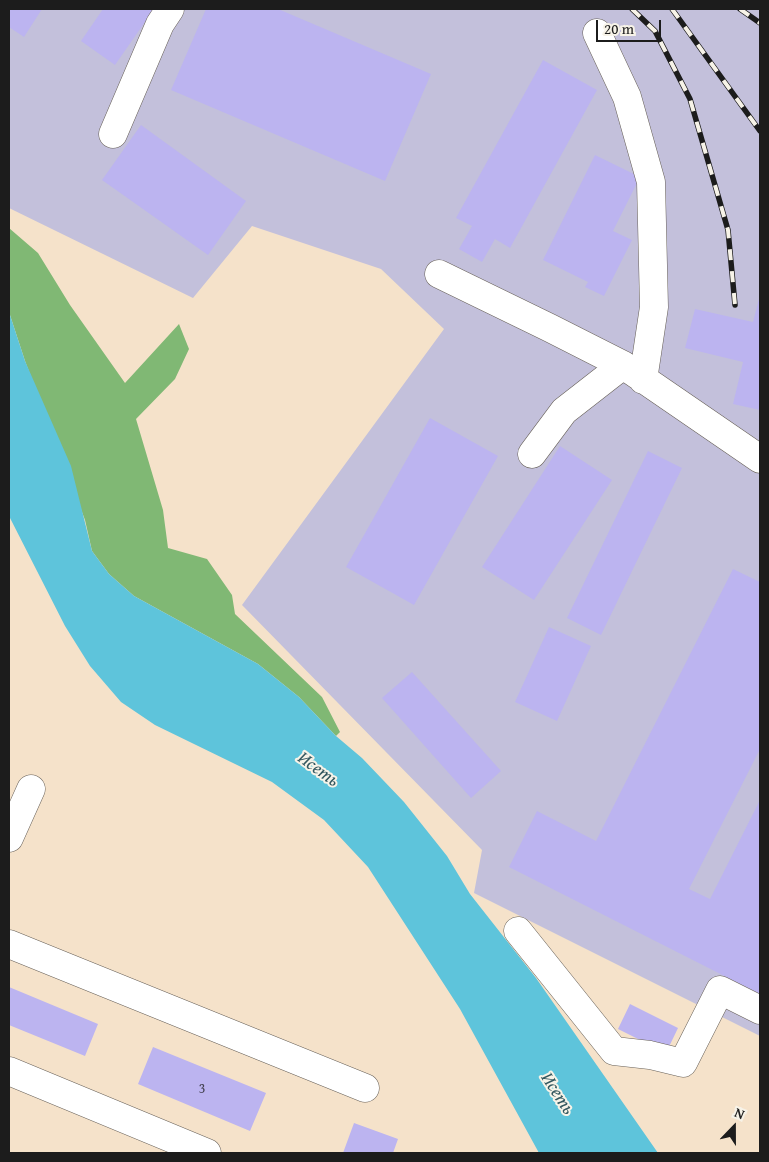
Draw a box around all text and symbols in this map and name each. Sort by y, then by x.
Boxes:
scale bar [599,10,664,42]
text: 20 m [604,18,634,39]
water label: Исеть [293,748,343,792]
water label: Исеть [535,1069,579,1119]
house number: 3 [199,1081,205,1097]
north arrow [709,1102,759,1152]
text: N [732,1102,748,1124]

